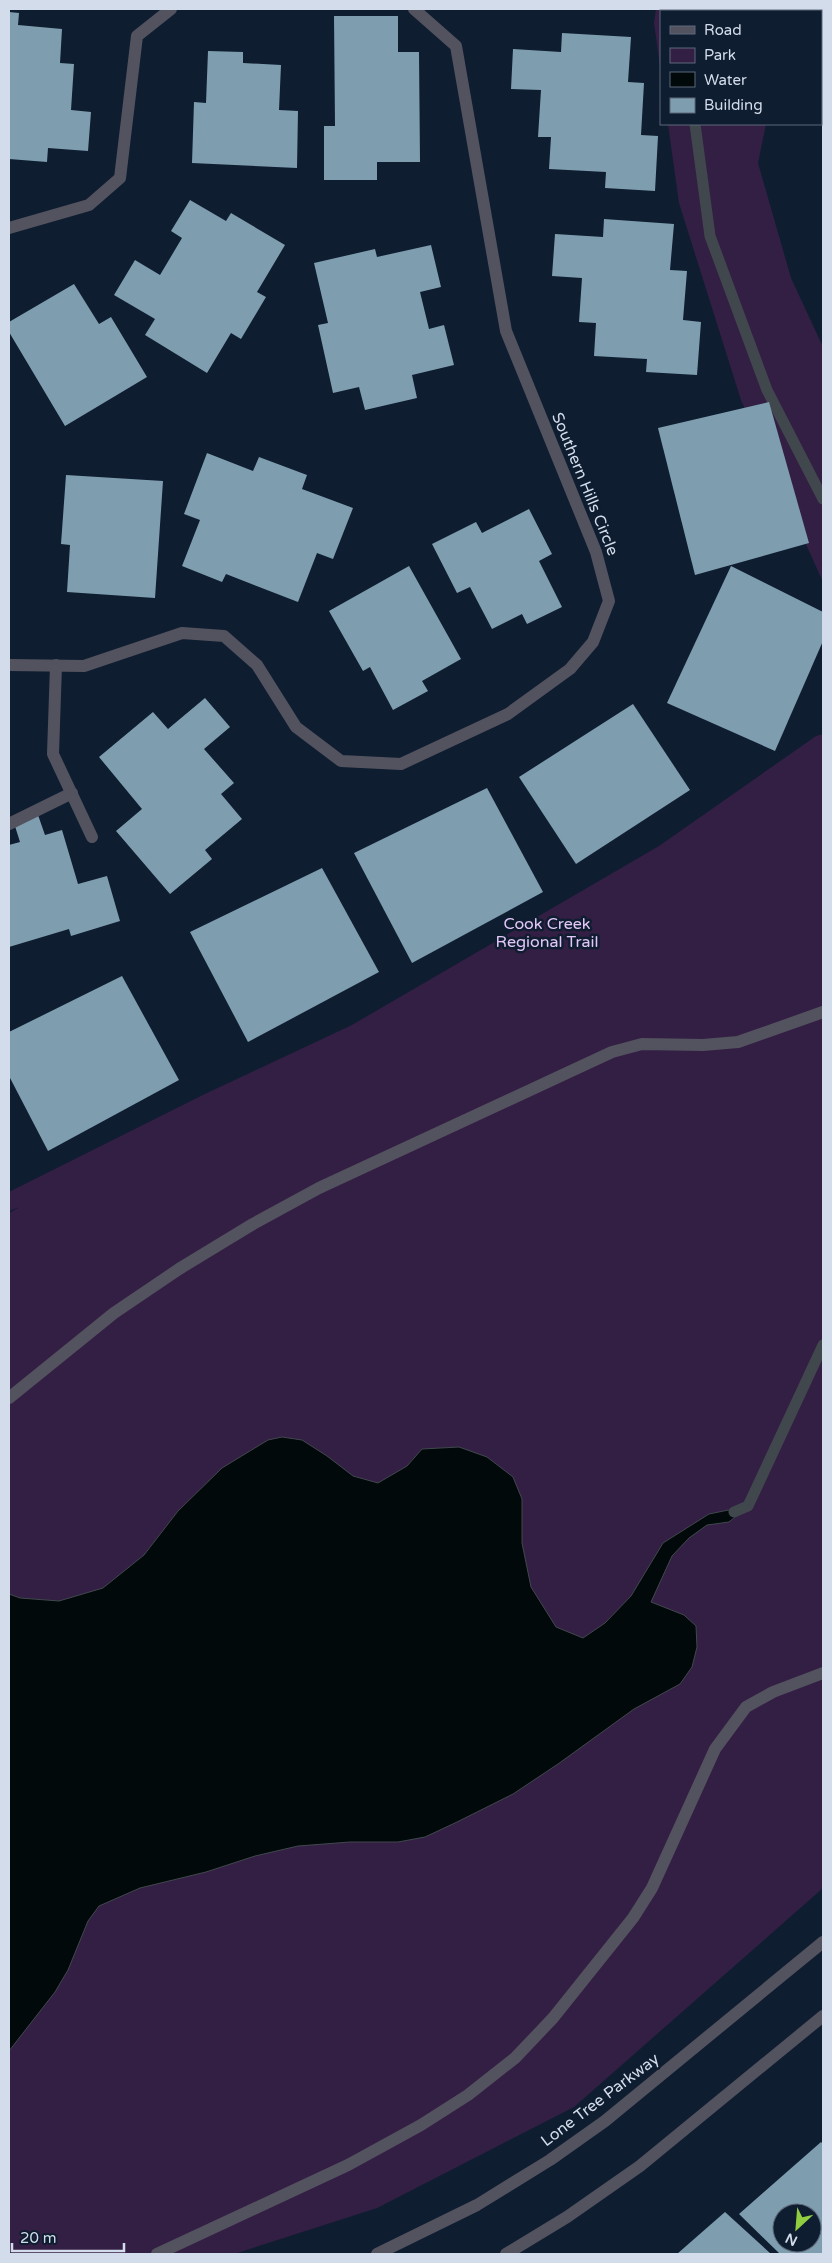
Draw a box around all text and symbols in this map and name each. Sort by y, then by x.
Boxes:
legend [660,10,822,125]
text: Road [704,21,742,39]
text: Park [704,46,736,64]
text: Water [704,71,747,89]
text: Building [704,96,763,114]
street label: Southern Hills Circle [547,410,623,558]
park label: Cook Creek Regional Trail [495,914,599,952]
street label: Lone Tree Parkway [537,2049,663,2151]
north arrow [772,2203,822,2253]
scale bar [12,2220,125,2252]
text: 20 m [20,2229,57,2247]
text: N [783,2229,800,2249]

